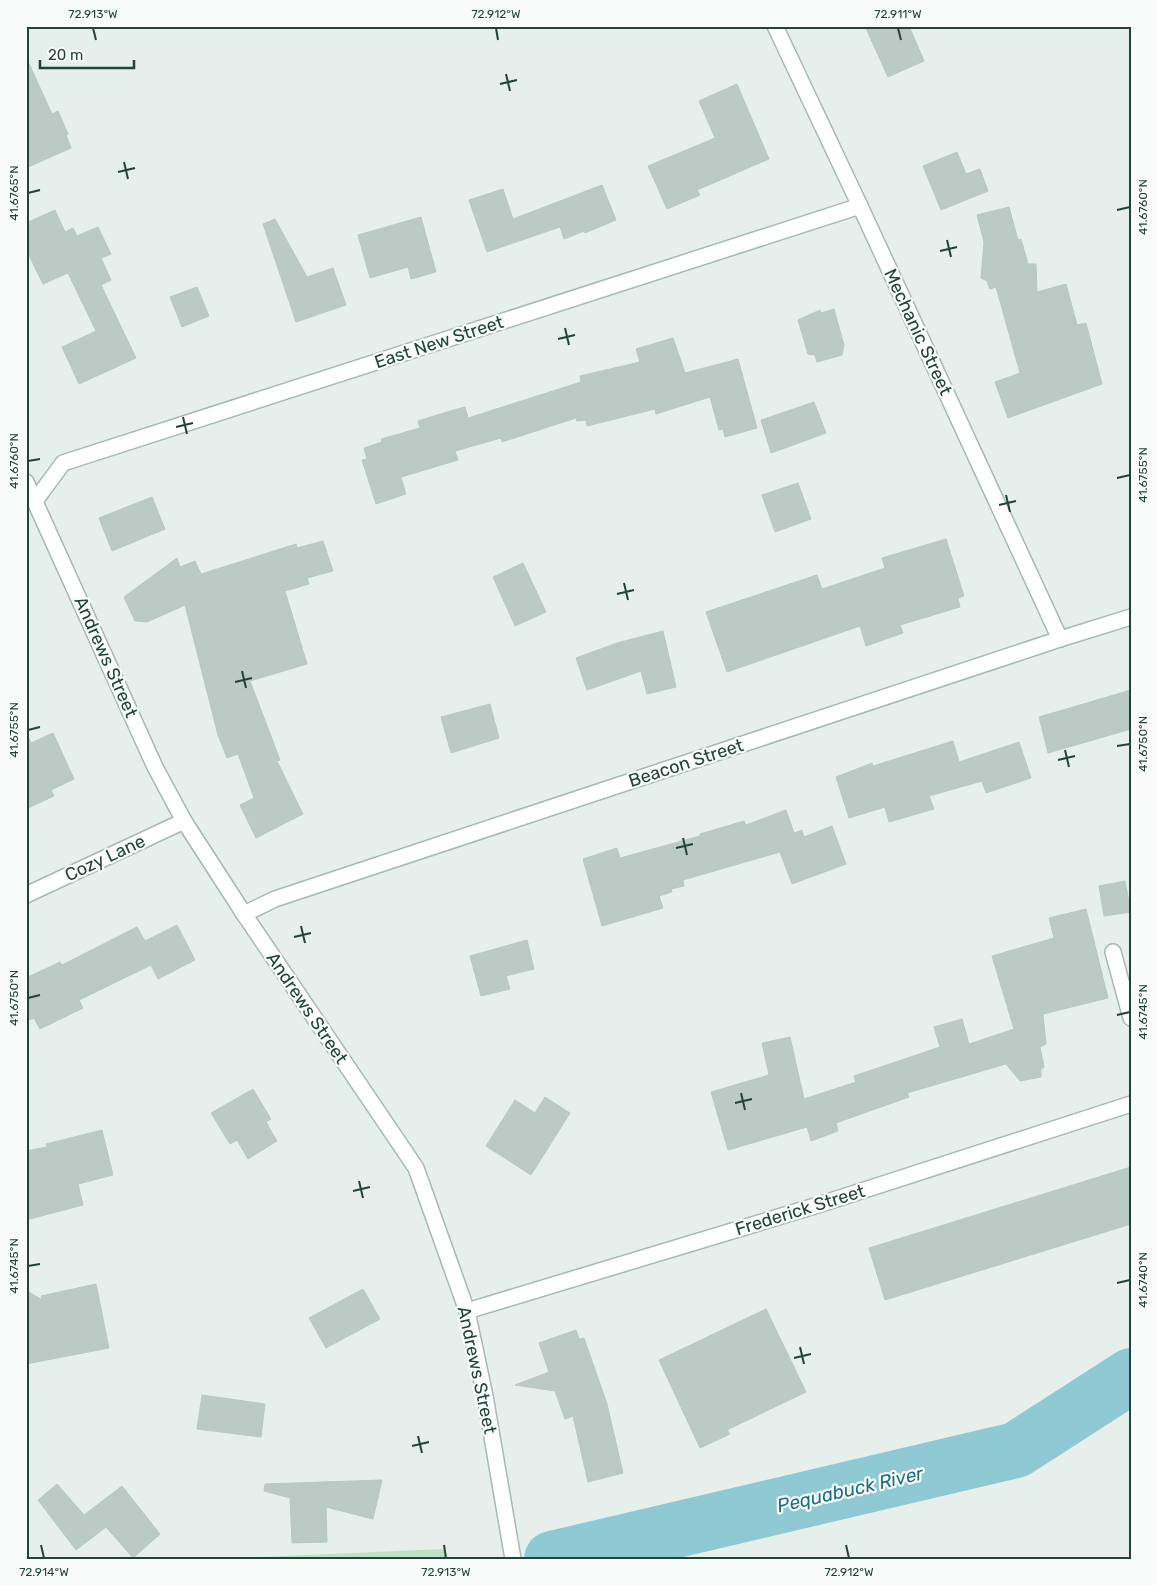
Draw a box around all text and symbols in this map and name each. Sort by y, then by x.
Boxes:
text: 72.913°W [68,7,118,21]
text: 72.912°W [471,7,521,21]
text: 72.911°W [874,7,922,21]
scale bar [40,38,134,70]
text: 20 m [48,46,83,64]
text: 41.6765°N [7,165,21,221]
text: 41.6760°N [1136,179,1150,235]
street label: Mechanic Street [879,265,957,399]
street label: East New Street [372,311,506,373]
text: 41.6760°N [7,433,21,489]
text: 41.6755°N [1136,447,1150,503]
street label: Andrews Street [70,593,142,721]
text: 41.6755°N [7,702,21,758]
text: 41.6750°N [1136,716,1150,772]
street label: Beacon Street [626,734,746,792]
street label: Cozy Lane [61,830,149,886]
street label: Andrews Street [262,948,352,1068]
text: 41.6750°N [7,970,21,1026]
text: 41.6745°N [1136,984,1150,1040]
street label: Frederick Street [732,1180,868,1240]
text: 41.6745°N [7,1238,21,1294]
text: 41.6740°N [1136,1252,1150,1308]
street label: Andrews Street [453,1304,501,1436]
water label: Pequabuck River [775,1461,926,1517]
text: 72.914°W [19,1565,69,1579]
text: 72.913°W [421,1565,471,1579]
text: 72.912°W [824,1565,874,1579]

